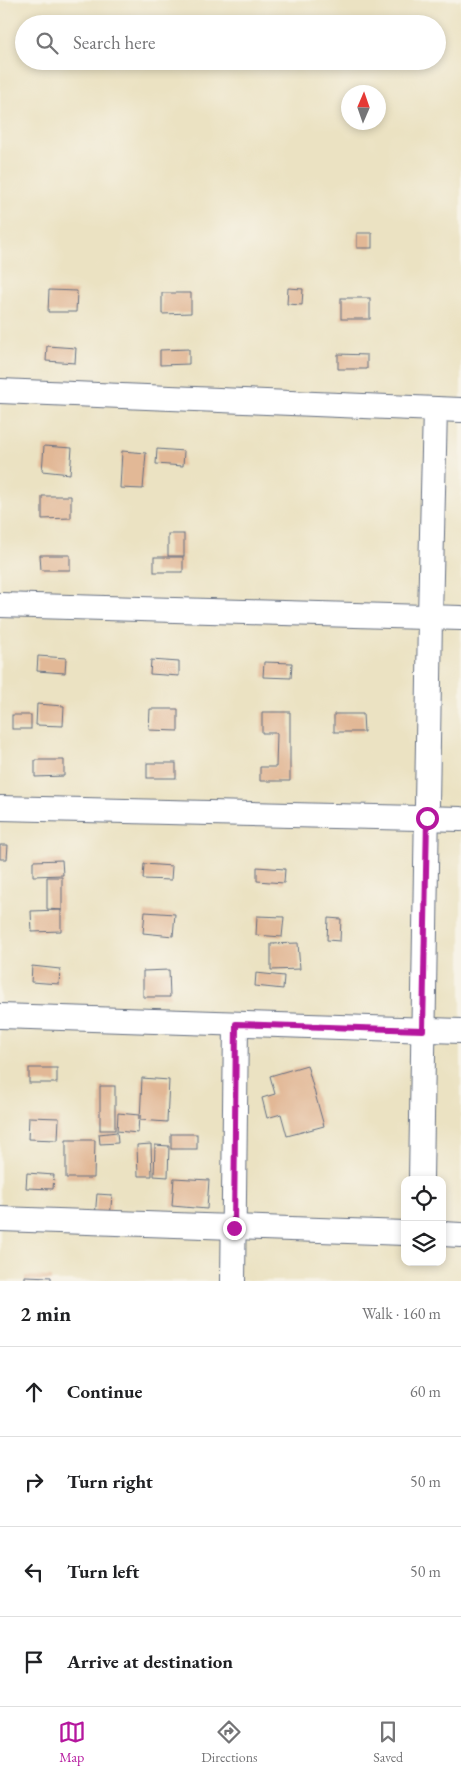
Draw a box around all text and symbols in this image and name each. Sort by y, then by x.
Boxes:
search box [15,15,446,70]
icon: search [33,29,61,57]
text: Search here [73,30,155,55]
north arrow [341,85,386,130]
route start [416,807,439,830]
map controls [401,1176,446,1266]
button: locate [401,1176,446,1221]
route end [223,1217,246,1240]
button: layers [401,1221,446,1266]
text: 2 min [20,1300,71,1327]
text: Walk · 160 m [362,1303,441,1324]
icon: ahead [20,1378,48,1406]
text: Continue [67,1379,142,1404]
text: 60 m [410,1381,441,1402]
icon: right [20,1468,48,1496]
text: Turn right [67,1469,153,1494]
text: 50 m [410,1471,441,1492]
icon: left [20,1558,48,1586]
text: Turn left [67,1559,139,1584]
text: 50 m [410,1561,441,1582]
icon: arrive [20,1648,48,1676]
text: Arrive at destination [67,1649,233,1674]
tab: Map [58,1718,86,1766]
tab: Directions [201,1718,258,1766]
tab: Saved [373,1718,403,1766]

